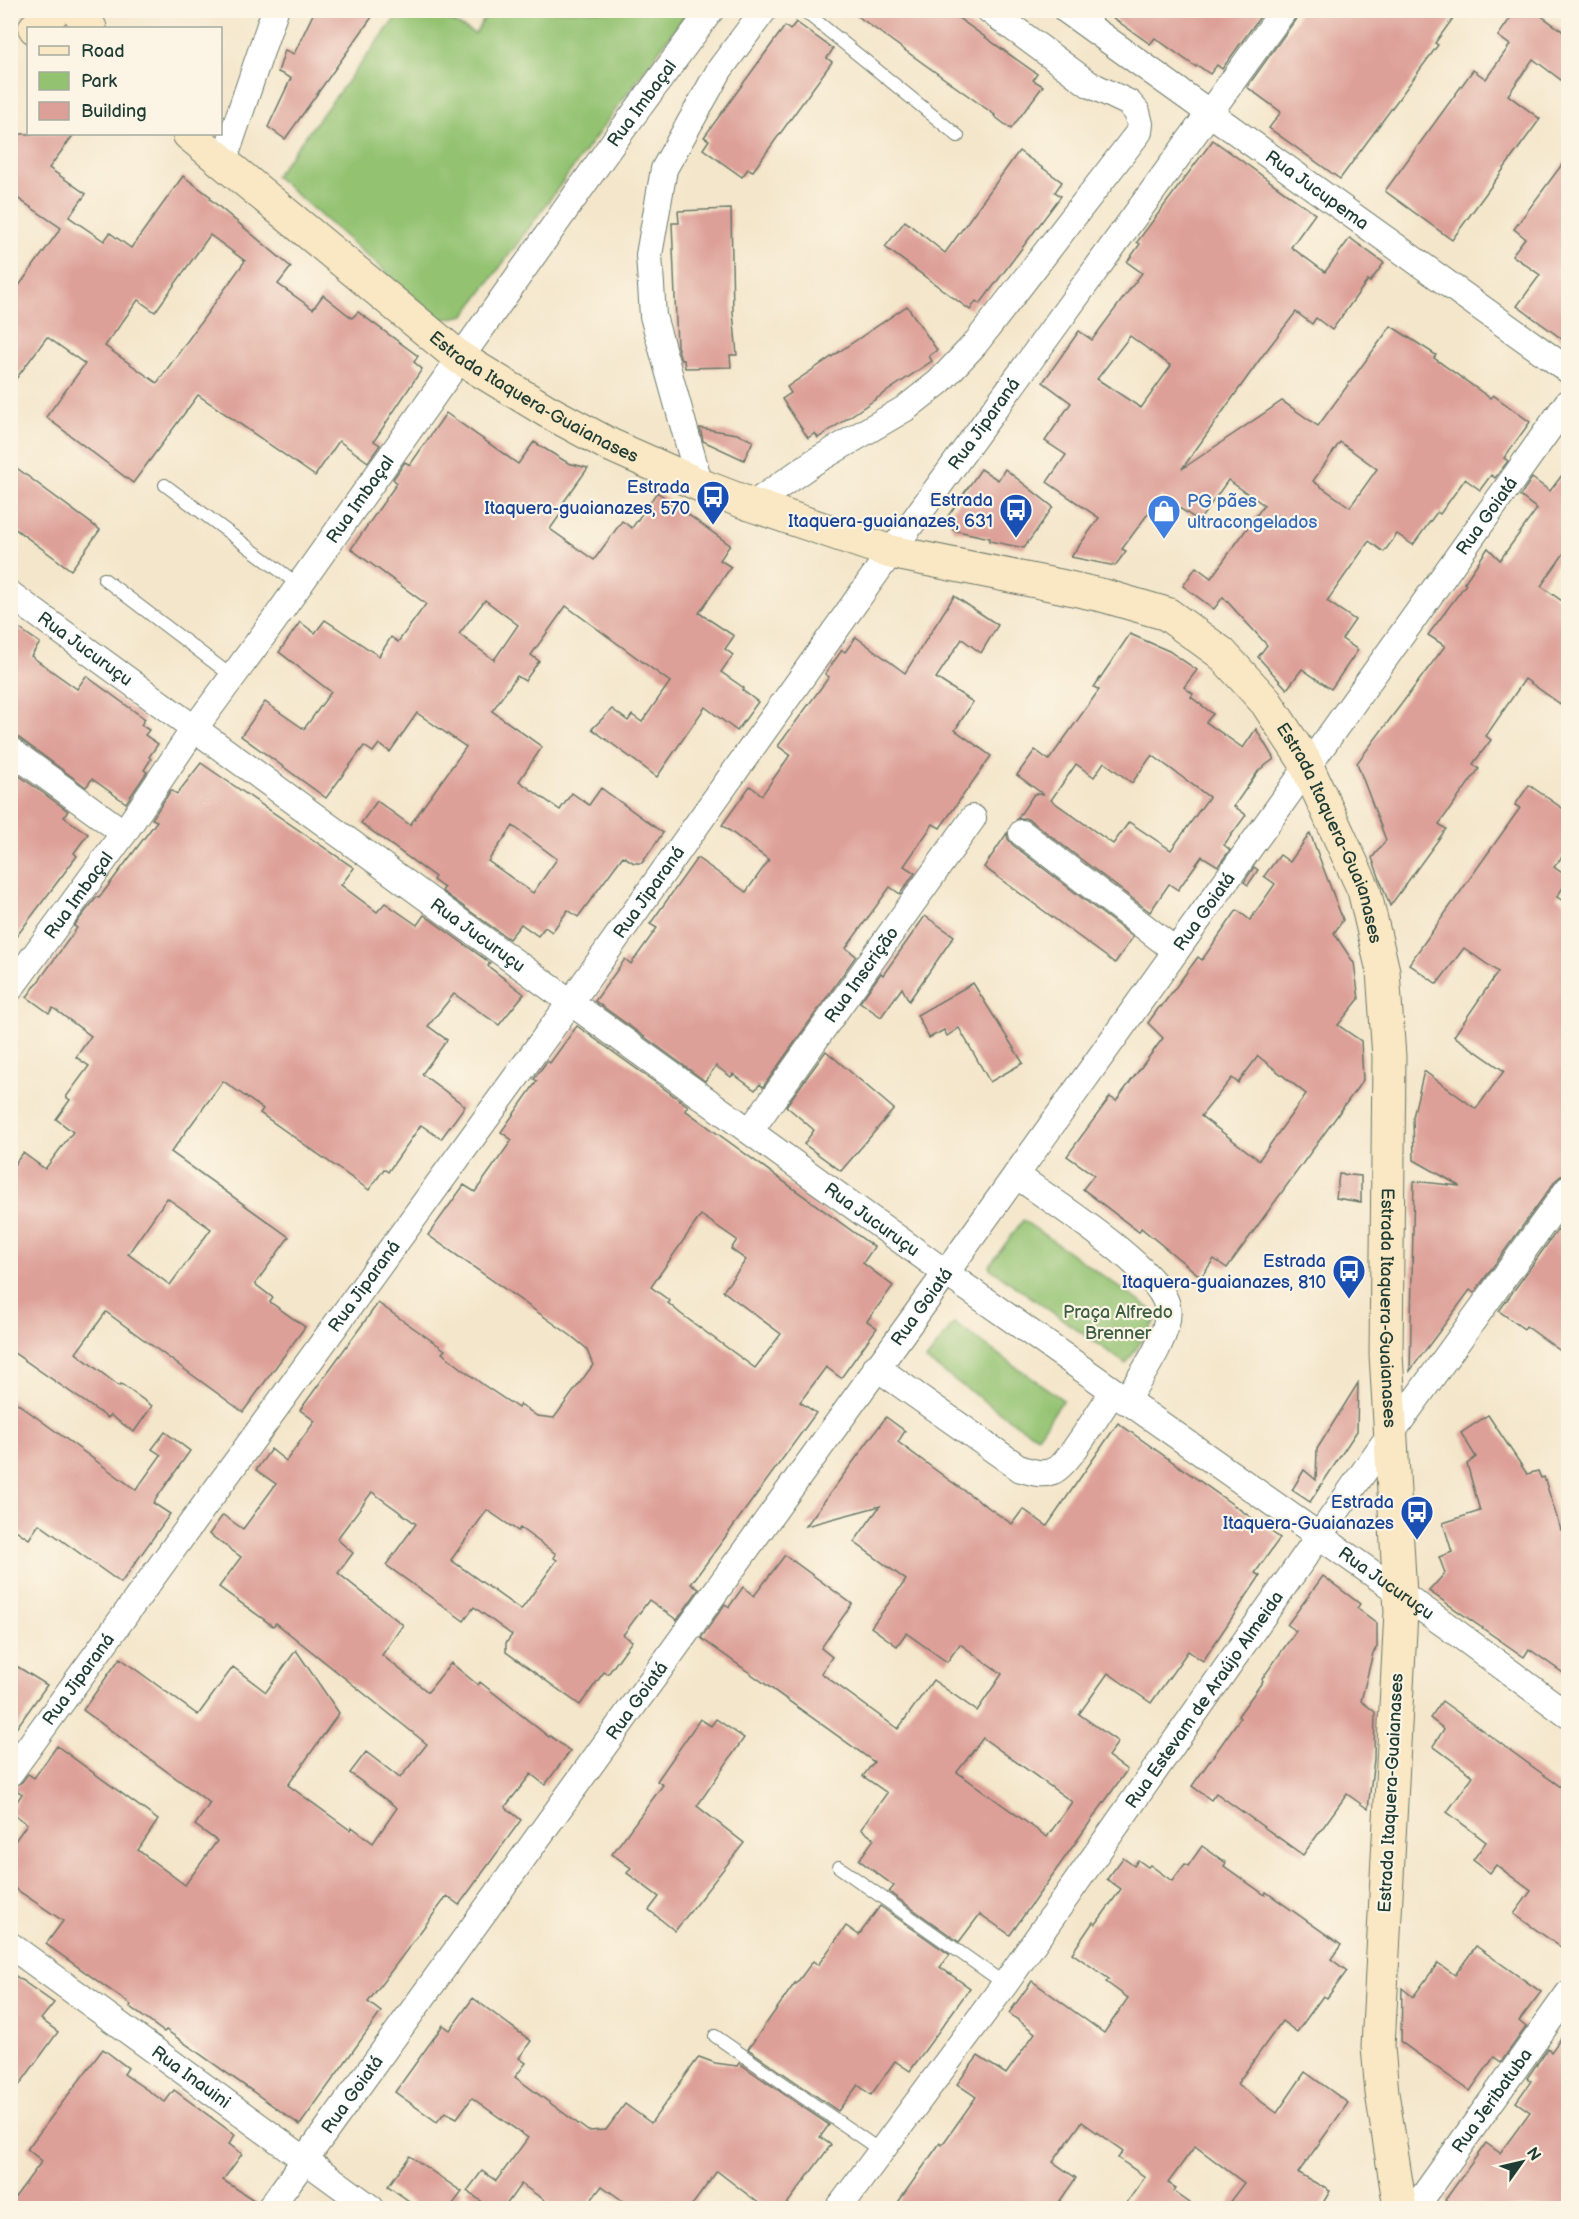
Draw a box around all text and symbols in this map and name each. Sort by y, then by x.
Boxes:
legend [27,27,222,135]
text: Road [81,41,125,62]
street label: Rua Imbaçal [603,56,681,151]
text: Park [81,71,117,92]
text: Building [81,101,147,122]
street label: Rua Jucupema [1261,146,1373,234]
street label: Estrada Itaquera-Guaianases [425,327,642,467]
street label: Rua Jiparaná [944,374,1024,474]
street label: Rua Imbaçal [322,451,398,547]
street label: Rua Goiatá [1452,473,1522,559]
place label: Estrada Itaquera-guaianazes, 570 [484,477,690,519]
bus stop icon: Estrada Itaquera-guaianazes, 570 [695,479,731,526]
place label: Estrada Itaquera-guaianazes, 631 [788,490,993,532]
place label: PG pães ultracongelados [1187,491,1318,533]
bus stop icon: Estrada Itaquera-guaianazes, 631 [998,492,1034,539]
shop icon: PG pães ultracongelados [1146,493,1182,540]
street label: Rua Jucuruçu [34,607,137,690]
street label: Estrada Itaquera-Guaianases [1272,719,1387,945]
street label: Rua Jiparaná [609,842,689,942]
street label: Rua Imbaçal [40,848,117,943]
street label: Rua Goiatá [1169,868,1239,955]
street label: Rua Jucuruçu [426,894,529,977]
street label: Rua Inscrição [820,923,903,1027]
street label: Rua Jucuruçu [820,1178,924,1261]
street label: Estrada Itaquera-Guaianases [1375,1188,1401,1428]
street label: Rua Jiparaná [324,1236,404,1336]
place label: Estrada Itaquera-guaianazes, 810 [1122,1251,1326,1293]
bus stop icon: Estrada Itaquera-guaianazes, 810 [1331,1253,1367,1300]
street label: Rua Goiatá [886,1264,957,1350]
park label: Praça Alfredo Brenner [1063,1302,1173,1344]
place label: Estrada Itaquera-Guaianazes [1223,1492,1394,1534]
bus stop icon: Estrada Itaquera-Guaianazes [1399,1494,1435,1541]
street label: Rua Jucuruçu [1335,1542,1438,1624]
street label: Rua Estevam de Araújo Almeida [1121,1587,1288,1812]
street label: Rua Jiparaná [38,1629,119,1729]
street label: Rua Goiatá [602,1658,672,1744]
street label: Estrada Itaquera-Guaianases [1374,1673,1408,1913]
street label: Rua Inauini [147,2041,235,2113]
street label: Rua Jeribatuba [1447,2044,1536,2157]
street label: Rua Goiatá [317,2051,387,2138]
north arrow [1492,2132,1552,2192]
text: N [1522,2144,1544,2165]

